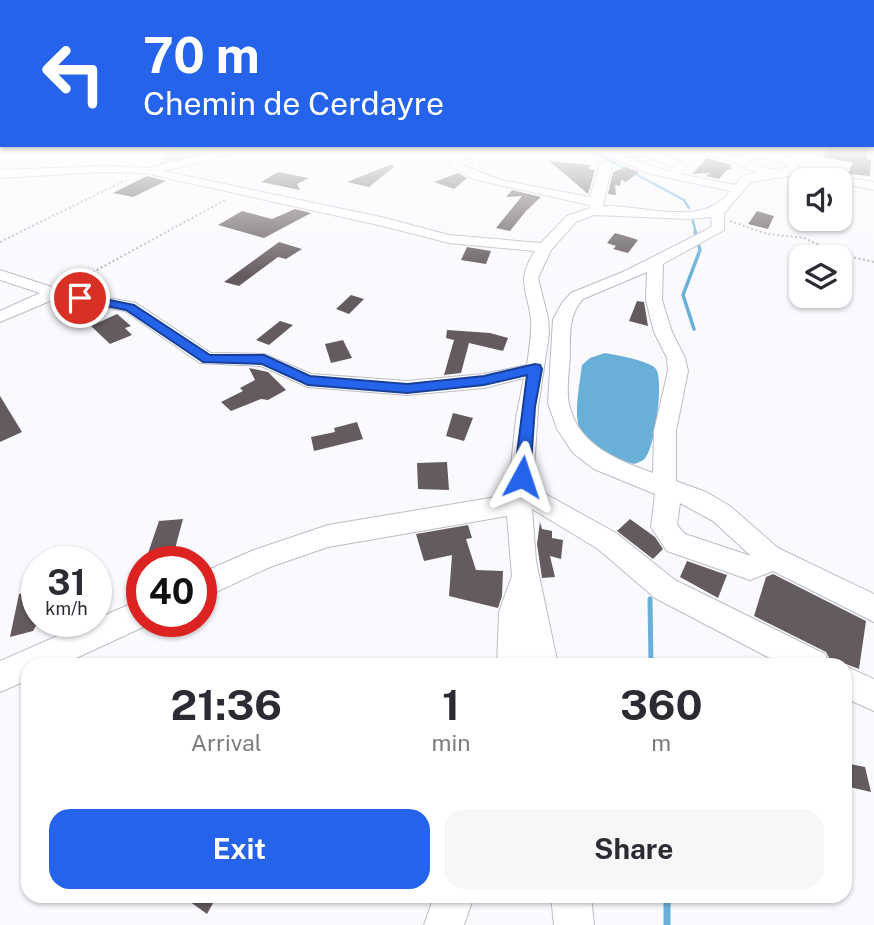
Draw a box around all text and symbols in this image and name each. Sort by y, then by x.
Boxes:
text: 70 m [143,26,260,84]
icon: left [28,28,119,119]
text: Chemin de Cerdayre [143,85,444,122]
map controls [789,168,852,308]
button: sound [789,168,852,231]
button: layers [789,245,852,308]
pin [50,268,110,328]
icon: arrive [61,279,99,317]
position arrow [485,440,559,514]
speed limit sign: 40 [126,546,217,637]
text: 31 [47,562,86,603]
text: km/h [45,598,88,619]
text: 21:36 [170,680,282,729]
text: 1 [442,680,460,729]
text: 360 [620,680,702,729]
text: Arrival [191,729,262,756]
text: min [431,729,471,756]
text: m [651,729,671,756]
button: Exit [49,809,430,889]
button: Share [444,809,824,889]

